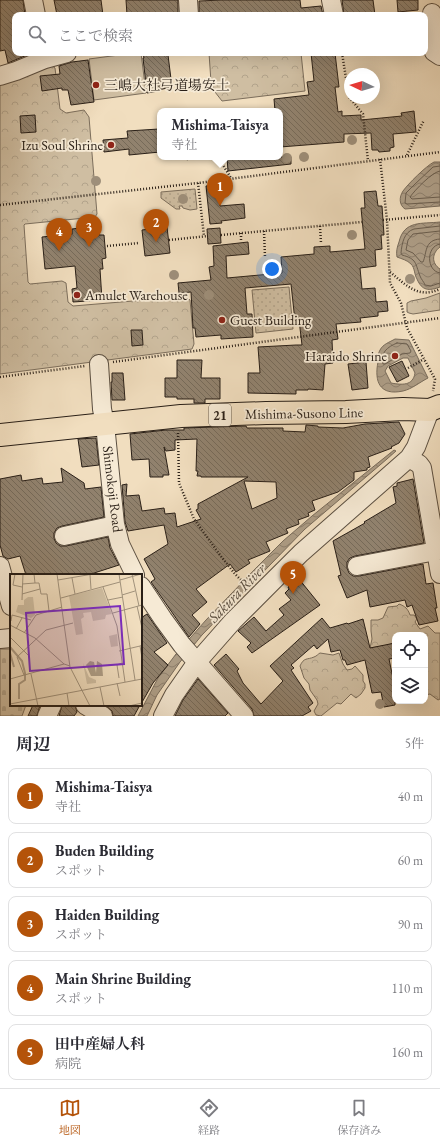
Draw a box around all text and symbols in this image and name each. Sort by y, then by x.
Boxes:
search box [12,12,428,56]
icon: search [26,23,48,45]
text: ここで検索 [58,26,133,45]
north arrow [344,68,380,104]
place label: 三嶋大社弓道場安土 [104,76,230,94]
marker: 三嶋大社弓道場安土 [91,80,101,90]
popup [157,108,283,160]
text: Mishima-Taisya [171,115,269,134]
place label: Izu Soul Shrine [21,136,104,154]
text: 寺社 [171,136,197,153]
marker: Izu Soul Shrine [106,140,116,150]
pin: 1 [207,173,233,206]
pin: 2 [143,209,169,242]
pin: 3 [76,214,102,247]
pin: 4 [46,218,72,251]
your location [262,259,282,279]
place label: Amulet Warehouse [84,286,188,304]
marker: Amulet Warehouse [72,290,82,300]
place label: Guest Building [230,311,312,329]
marker: Guest Building [217,315,227,325]
place label: Haraido Shrine [305,347,388,365]
marker: Haraido Shrine [390,351,400,361]
street label: Mishima-Susono Line [245,403,364,423]
road number: 21 [209,404,231,426]
street label: Shimokoji Road [99,445,127,534]
water label: Sakura River [203,558,271,627]
pin: 5 [280,561,306,594]
inset map [10,574,142,706]
map controls [392,632,428,704]
button: locate [392,632,428,668]
button: layers [392,668,428,704]
text: 周辺 [16,733,50,755]
text: 5件 [405,735,424,752]
text: Mishima-Taisya [55,777,152,796]
text: 1 [27,788,33,805]
text: 40 m [398,788,423,805]
text: 寺社 [55,798,81,815]
text: Buden Building [55,841,154,860]
text: 2 [27,852,33,869]
text: 60 m [398,852,423,869]
text: スポット [55,862,107,879]
text: Haiden Building [55,905,159,924]
text: 3 [27,916,33,933]
text: 90 m [398,916,423,933]
text: スポット [55,926,107,943]
text: Main Shrine Building [55,969,191,988]
text: 4 [27,980,33,997]
text: 110 m [392,980,423,997]
text: スポット [55,990,107,1007]
text: 田中産婦人科 [55,1034,145,1053]
text: 5 [27,1044,33,1061]
text: 160 m [392,1044,423,1061]
text: 病院 [55,1055,81,1072]
tab: 地図 [59,1097,81,1137]
tab: 経路 [198,1097,220,1137]
tab: 保存済み [337,1097,381,1137]

